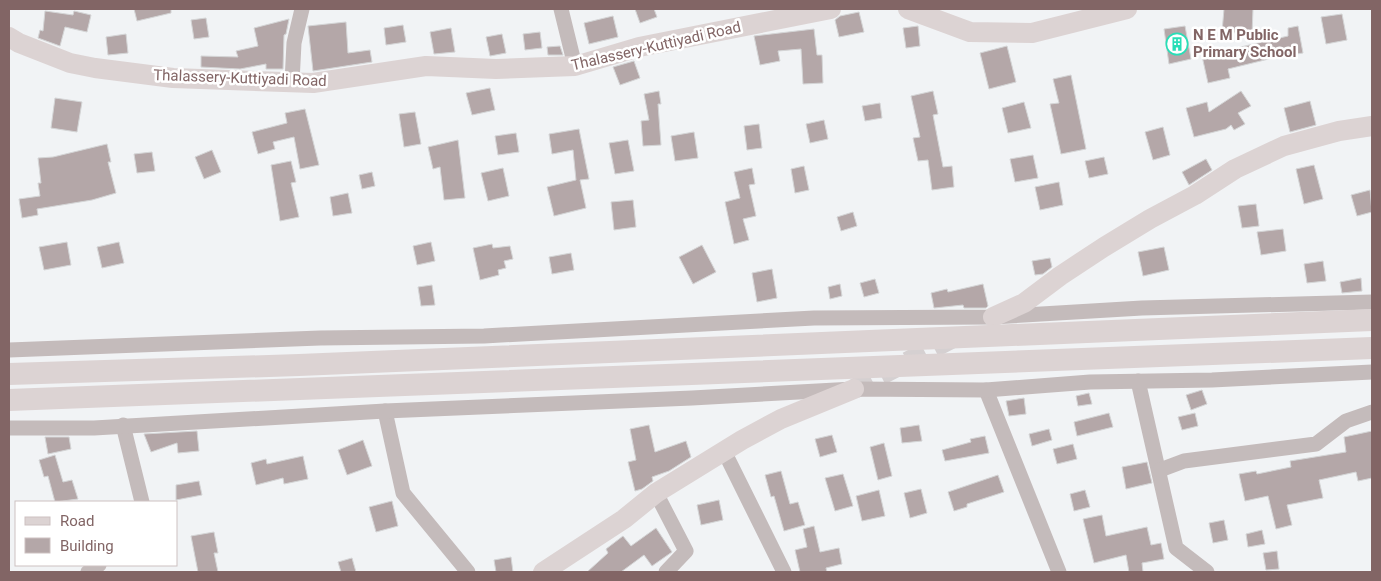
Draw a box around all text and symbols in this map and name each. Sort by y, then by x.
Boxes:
street label: Thalassery-Kuttiyadi Road [569,18,743,74]
place label: N E M Public Primary School [1193,26,1296,61]
building icon: N E M Public Primary School [1165,32,1189,56]
street label: Thalassery-Kuttiyadi Road [153,66,327,90]
legend [15,501,178,566]
text: Road [60,512,94,530]
text: Building [60,537,114,555]

